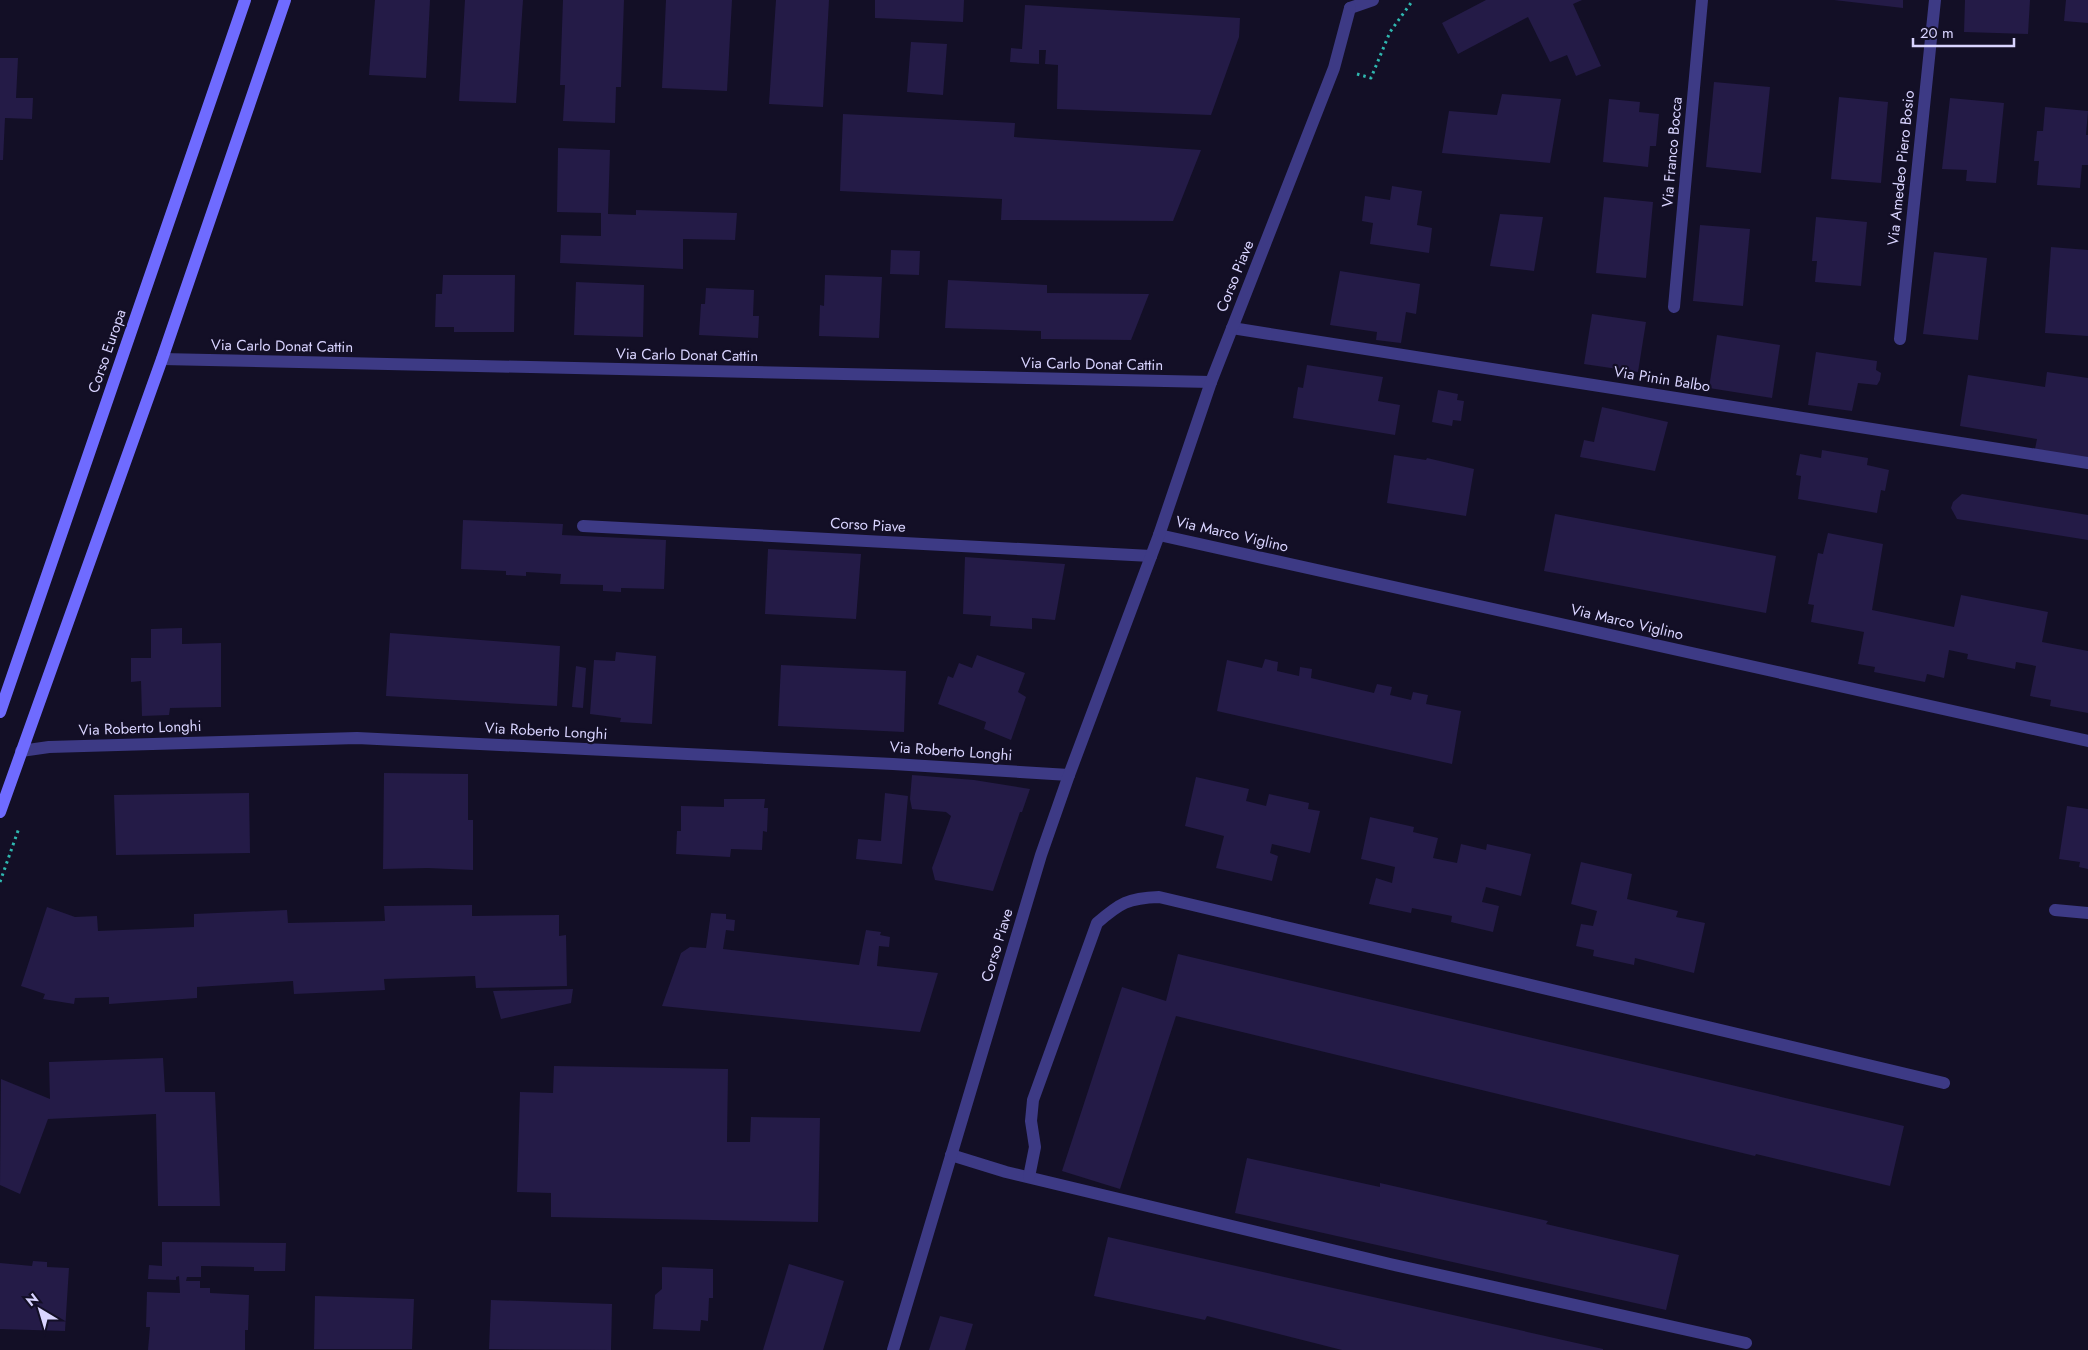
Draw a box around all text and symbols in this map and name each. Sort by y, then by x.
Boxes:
scale bar [1913,15,2014,47]
text: 20 m [1920,22,1954,44]
street label: Via Amedeo Piero Bosio [1882,89,1920,247]
street label: Via Franco Bocca [1656,96,1688,208]
street label: Corso Piave [1211,237,1259,315]
street label: Corso Europa [82,306,132,396]
street label: Via Carlo Donat Cattin [211,334,353,358]
street label: Via Carlo Donat Cattin [616,343,758,367]
street label: Via Carlo Donat Cattin [1021,352,1163,376]
street label: Via Pinin Balbo [1612,361,1712,397]
street label: Via Marco Viglino [1173,510,1291,558]
street label: Corso Piave [830,512,907,538]
street label: Via Marco Viglino [1568,598,1686,646]
street label: Via Roberto Longhi [78,715,202,741]
street label: Via Roberto Longhi [484,717,608,745]
street label: Via Roberto Longhi [889,736,1013,766]
street label: Corso Piave [975,905,1019,984]
north arrow [15,1285,65,1335]
text: N [21,1288,43,1311]

